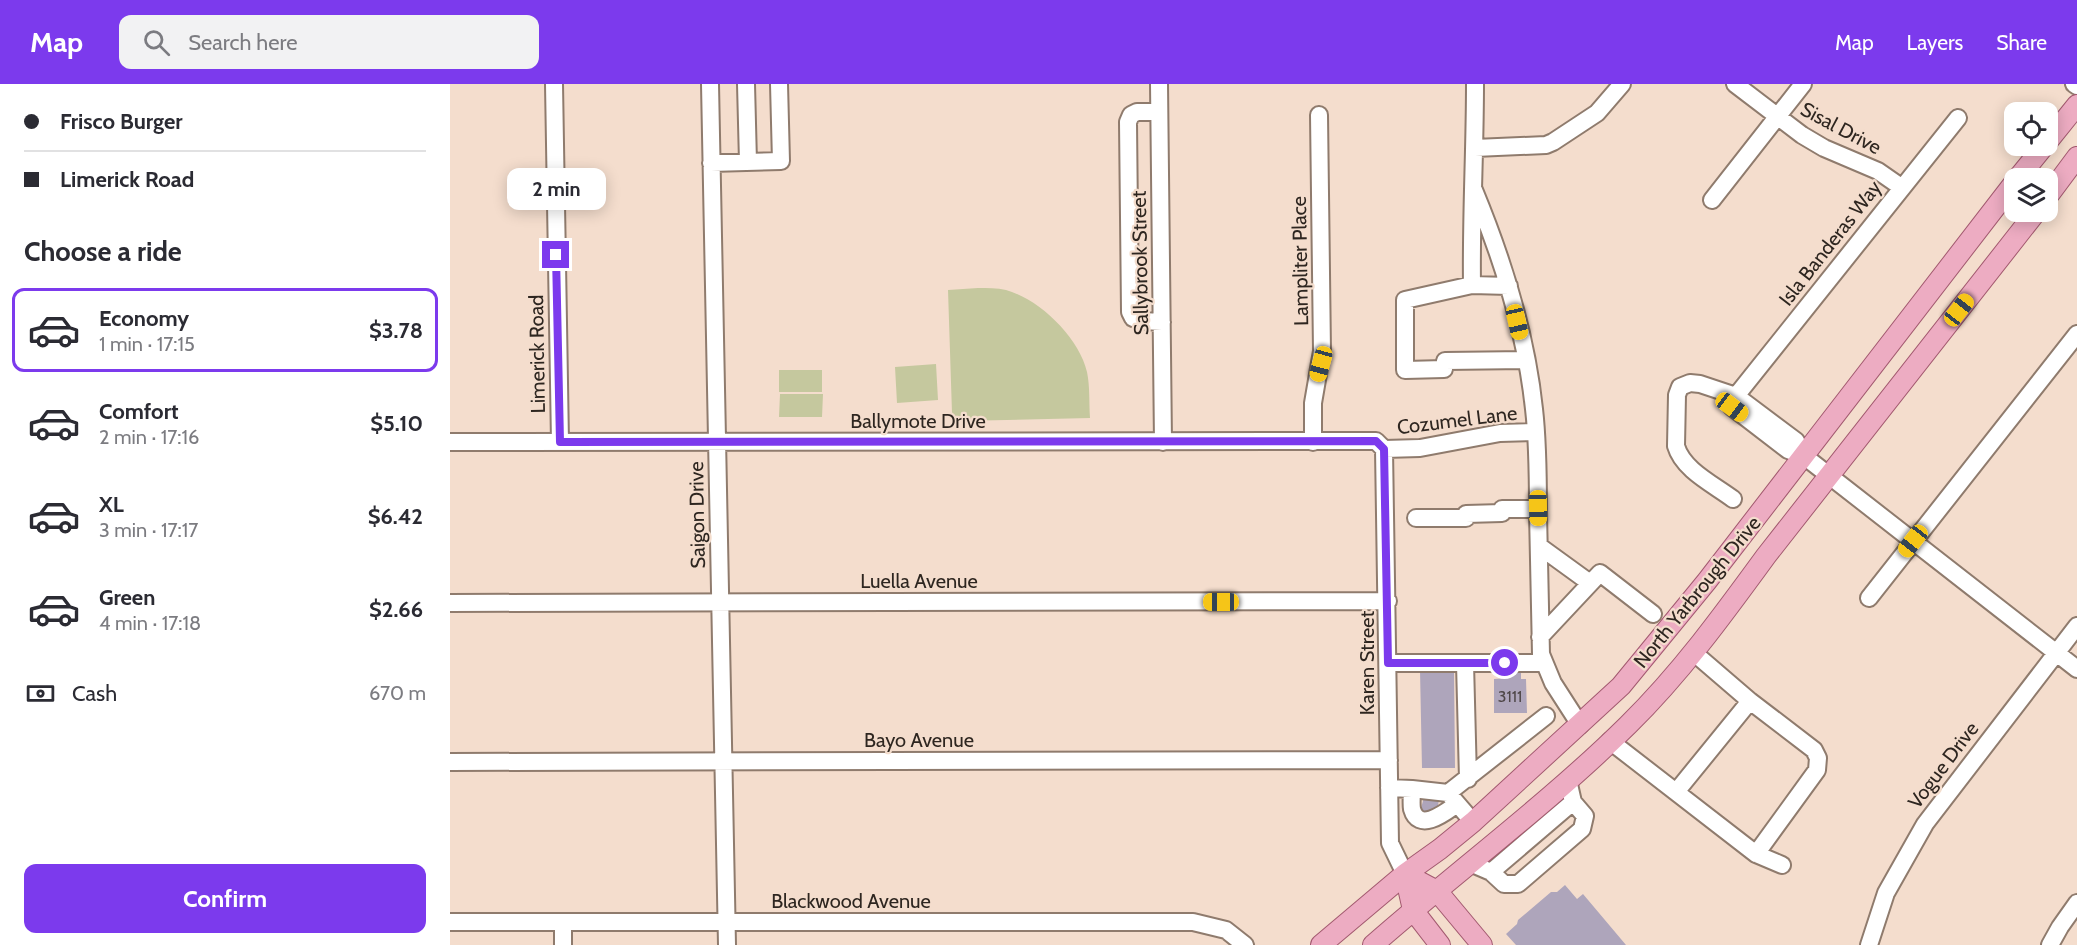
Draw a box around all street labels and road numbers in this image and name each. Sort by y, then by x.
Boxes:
street label: Sisal Drive [1797,97,1885,159]
street label: Isla Banderas Way [1774,176,1886,310]
street label: Sallybrook Street [1127,190,1153,336]
street label: Lampliter Place [1287,196,1313,326]
street label: Limerick Road [524,295,550,413]
street label: Cozumel Lane [1396,401,1518,439]
street label: Ballymote Drive [850,409,986,433]
street label: Saigon Drive [684,461,710,569]
street label: North Yarbrough Drive [1629,511,1765,673]
street label: Luella Avenue [860,569,978,593]
street label: Karen Street [1355,611,1379,715]
street label: Vogue Drive [1903,717,1983,813]
street label: Bayo Avenue [864,728,974,752]
street label: Blackwood Avenue [771,889,931,913]

